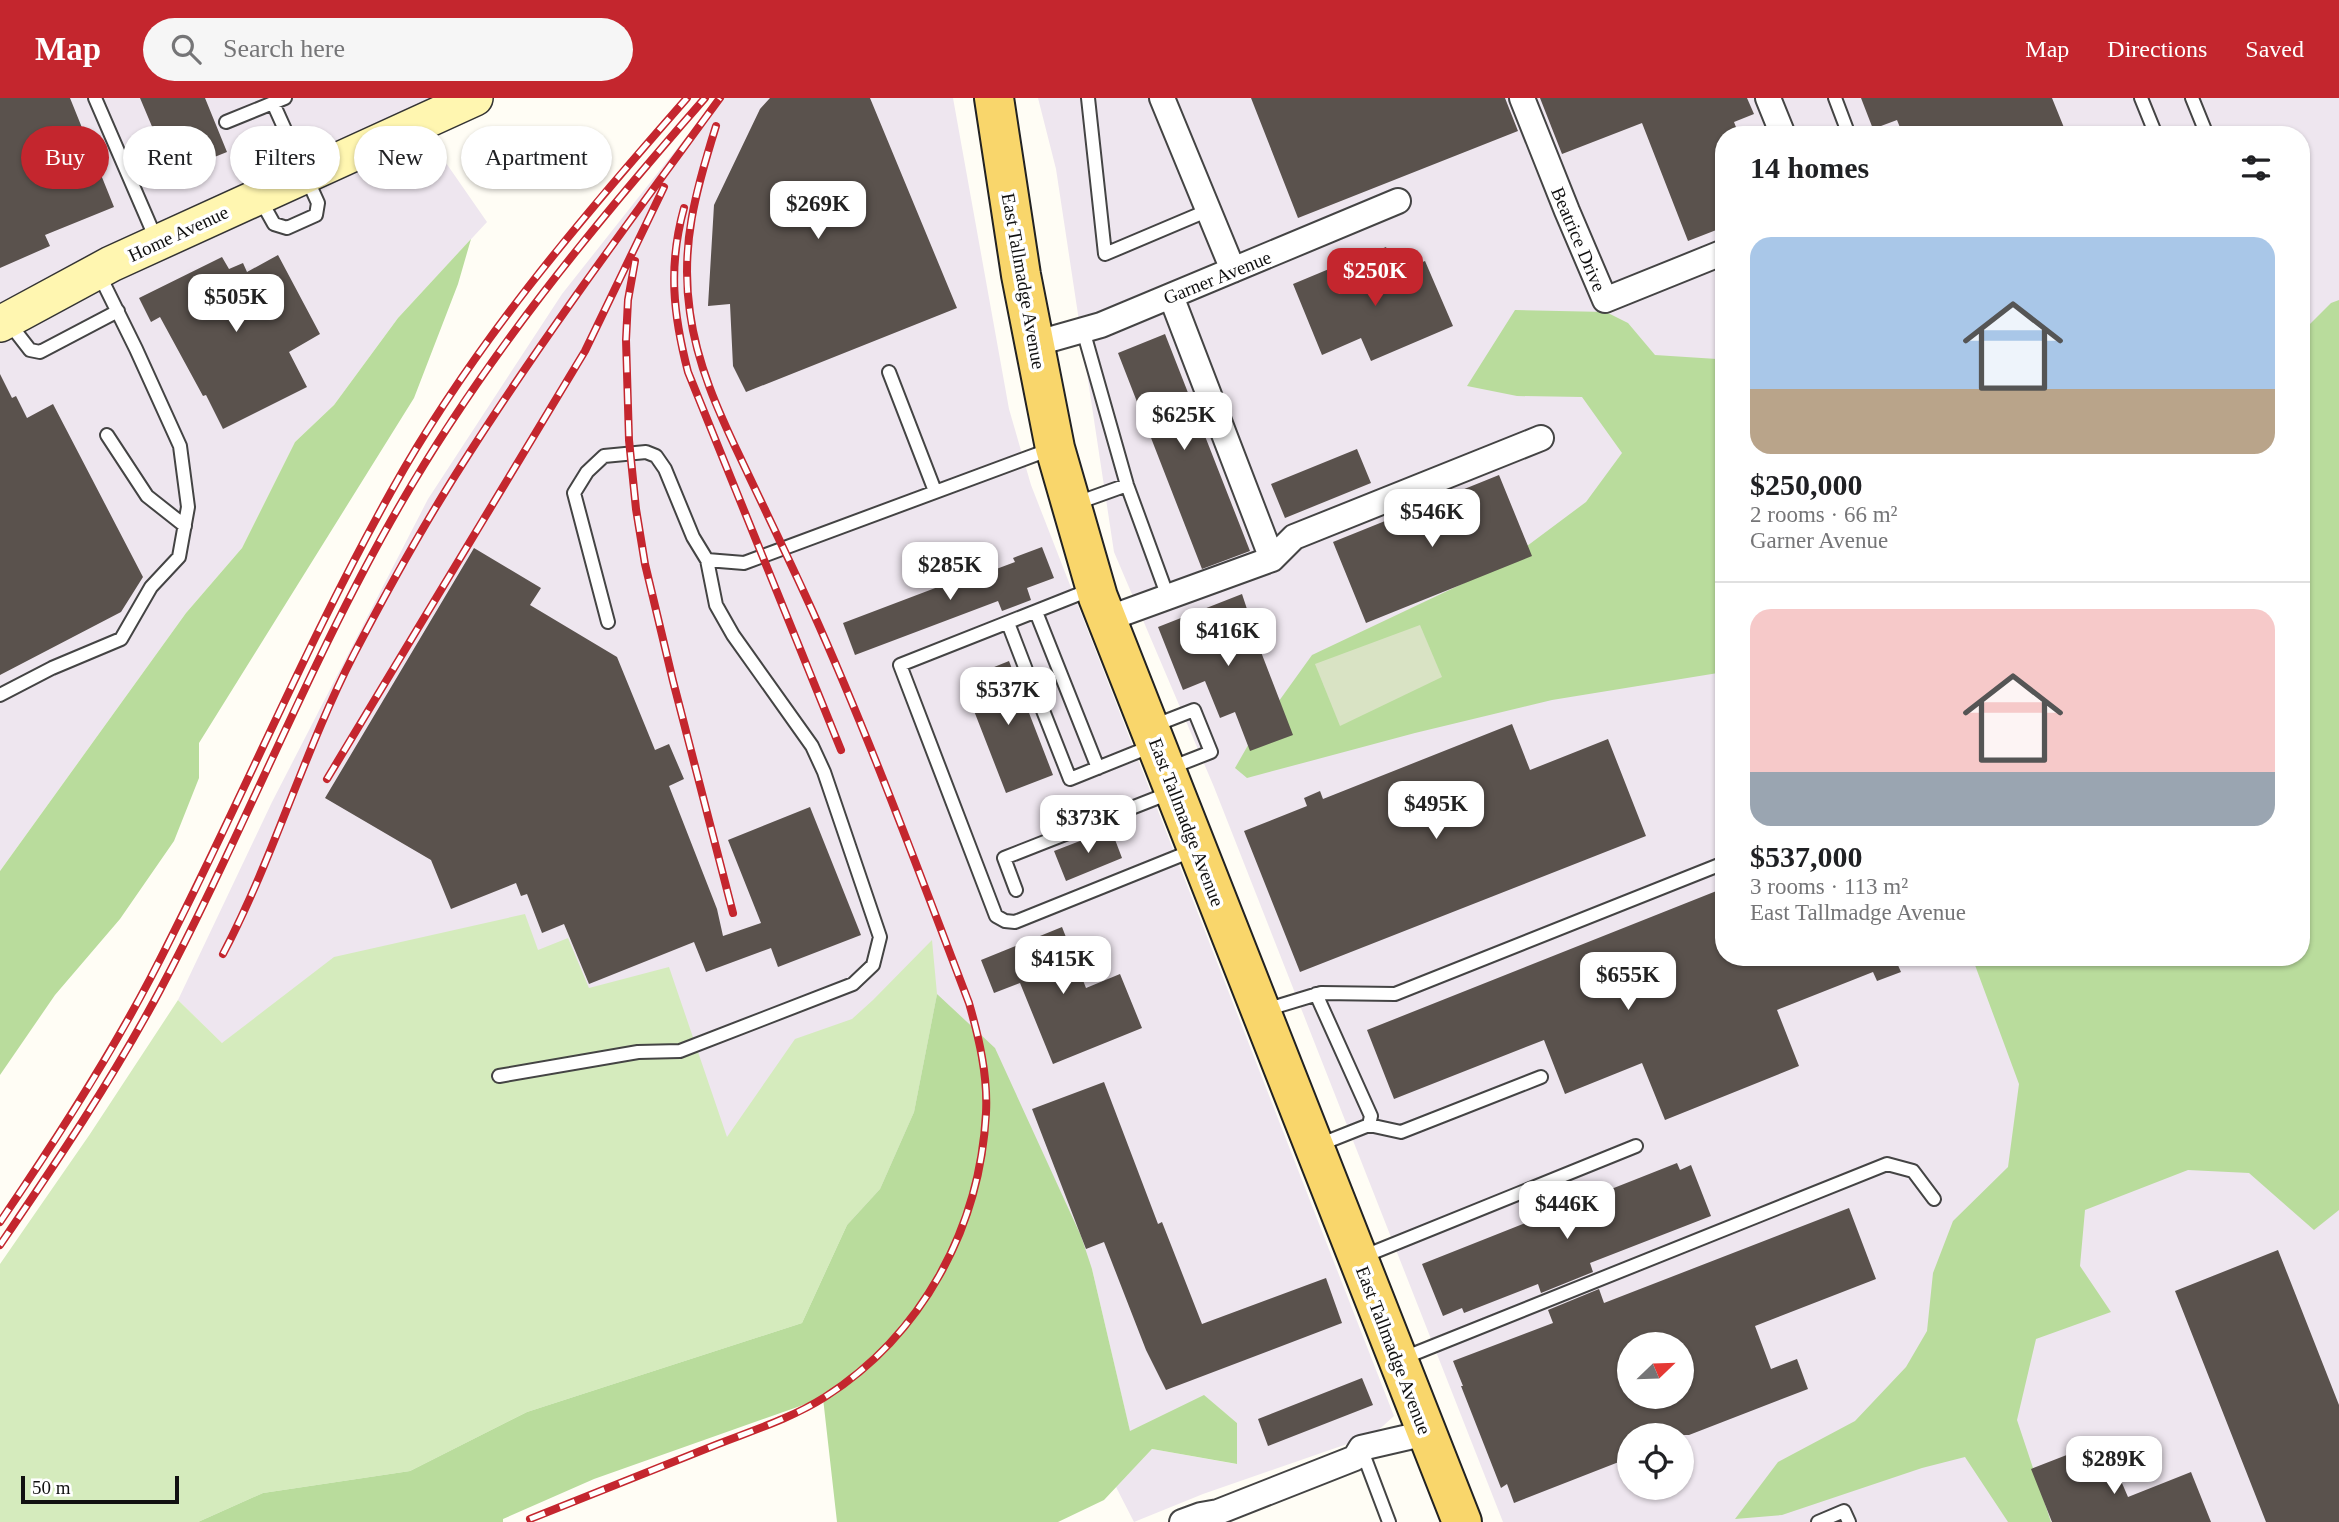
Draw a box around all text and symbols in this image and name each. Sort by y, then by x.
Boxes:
search box [143,18,633,81]
icon: search [167,30,205,68]
text: Map [35,31,101,67]
text: Search here [223,34,345,63]
text: Map [2025,36,2069,62]
text: Directions [2107,36,2207,62]
text: Saved [2245,36,2304,62]
chip: Buy [21,126,109,189]
chip: Rent [123,126,216,189]
chip: Filters [230,126,340,189]
chip: New [354,126,447,189]
chip: Apartment [461,126,612,189]
icon: filters [2237,149,2275,187]
text: 14 homes [1750,151,1869,184]
pin: $269K [769,181,867,241]
street label: Beatrice Drive [1547,184,1610,295]
text: $269K [786,191,850,216]
street label: East Tallmadge Avenue [998,191,1049,371]
street label: Home Avenue [125,201,232,266]
street label: Garner Avenue [1160,246,1274,309]
pin: $250K [1326,248,1424,308]
text: $250K [1343,258,1407,283]
pin: $505K [187,274,285,334]
icon: home [1950,283,2076,409]
text: $505K [204,284,268,309]
pin: $625K [1135,392,1233,452]
text: $625K [1152,402,1216,427]
text: $250,000 [1750,468,1863,501]
pin: $546K [1383,490,1481,549]
text: $546K [1400,499,1464,524]
text: 2 rooms · 66 m² [1750,502,1897,527]
text: Garner Avenue [1750,528,1888,553]
pin: $285K [901,542,999,602]
text: $285K [918,552,982,577]
pin: $416K [1179,608,1277,668]
text: $416K [1196,618,1260,643]
icon: home [1950,655,2076,781]
pin: $537K [959,668,1057,727]
text: $537K [976,677,1040,702]
street label: East Tallmadge Avenue [1145,735,1228,909]
pin: $495K [1387,782,1485,841]
text: $495K [1404,791,1468,816]
pin: $373K [1039,796,1137,855]
text: $373K [1056,805,1120,830]
text: $537,000 [1750,840,1863,873]
text: 3 rooms · 113 m² [1750,874,1908,899]
text: East Tallmadge Avenue [1750,900,1966,925]
pin: $415K [1014,936,1112,996]
text: $415K [1031,946,1095,971]
pin: $655K [1579,953,1677,1012]
text: $655K [1596,962,1660,987]
pin: $446K [1518,1182,1616,1241]
text: $446K [1535,1191,1599,1216]
street label: East Tallmadge Avenue [1352,1263,1435,1437]
north arrow [1617,1332,1694,1409]
map controls [1617,1332,1694,1500]
button: locate [1617,1423,1694,1500]
pin: $289K [2065,1436,2163,1496]
text: $289K [2082,1446,2146,1471]
scale bar [21,1473,178,1505]
text: 50 m [32,1477,71,1498]

